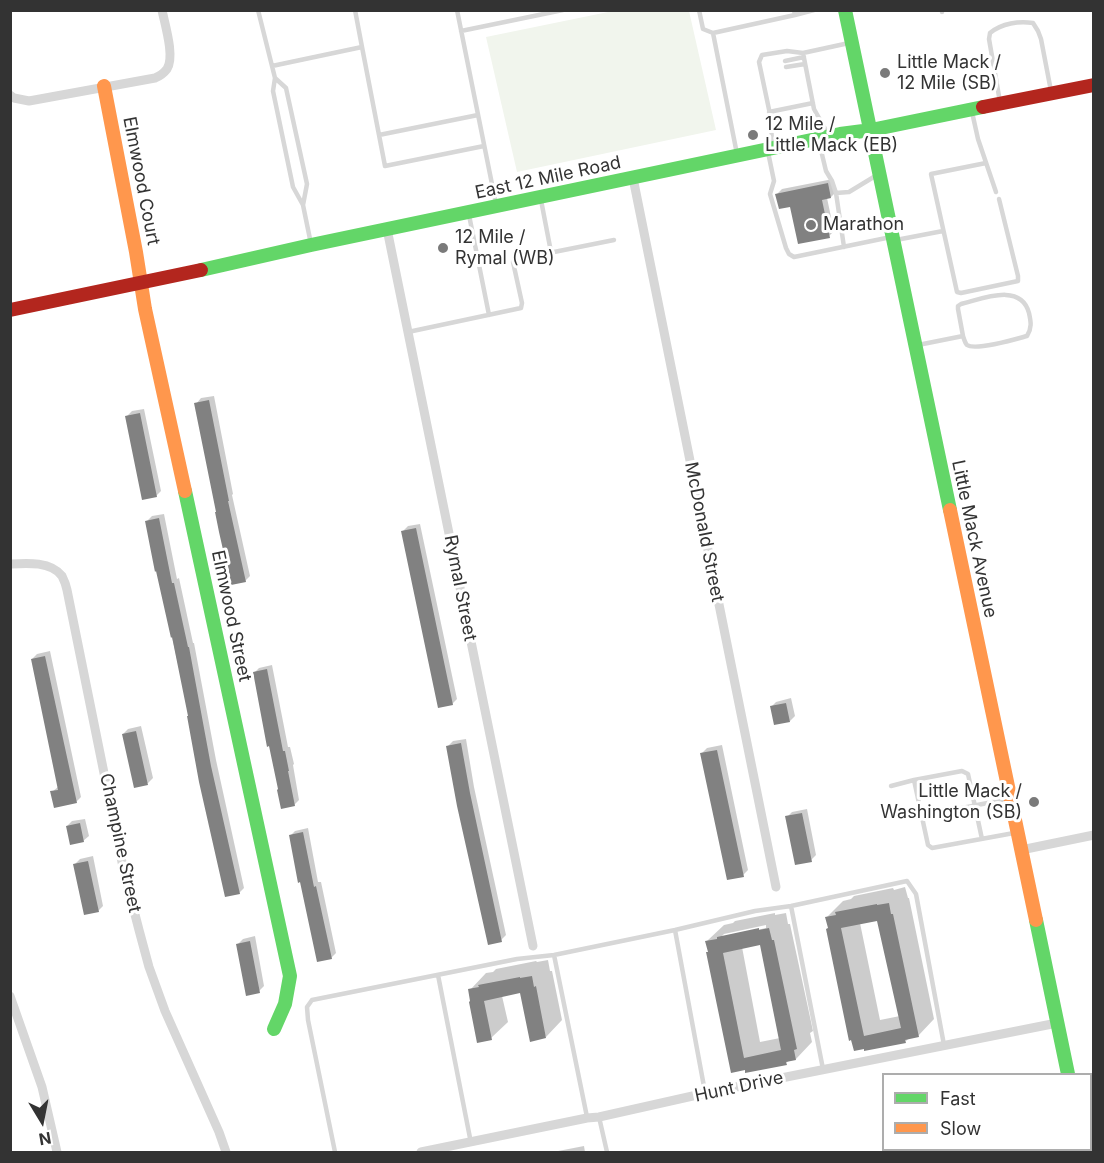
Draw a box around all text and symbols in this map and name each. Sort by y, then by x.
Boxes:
place label: Little Mack / 12 Mile (SB) [897,52,1001,94]
marker: Little Mack / 12 Mile (SB) [878,66,892,80]
place label: 12 Mile / Little Mack (EB) [765,114,898,156]
street label: Elmwood Court [118,115,164,247]
marker: 12 Mile / Little Mack (EB) [746,128,760,142]
street label: East 12 Mile Road [473,152,623,204]
place label: Marathon [823,214,904,236]
marker: Marathon [804,218,818,232]
place label: 12 Mile / Rymal (WB) [455,227,555,270]
marker: 12 Mile / Rymal (WB) [436,241,450,255]
street label: Little Mack Avenue [947,458,1001,620]
street label: McDonald Street [680,460,728,604]
street label: Rymal Street [439,533,481,643]
street label: Elmwood Street [207,548,255,684]
street label: Champine Street [95,771,145,915]
place label: Little Mack / Washington (SB) [880,781,1022,824]
marker: Little Mack / Washington (SB) [1027,795,1041,809]
street label: Hunt Drive [693,1067,785,1107]
legend [882,1073,1092,1151]
text: Fast [940,1088,976,1109]
north arrow [12,1091,72,1151]
text: Slow [940,1118,981,1139]
text: N [37,1128,53,1150]

